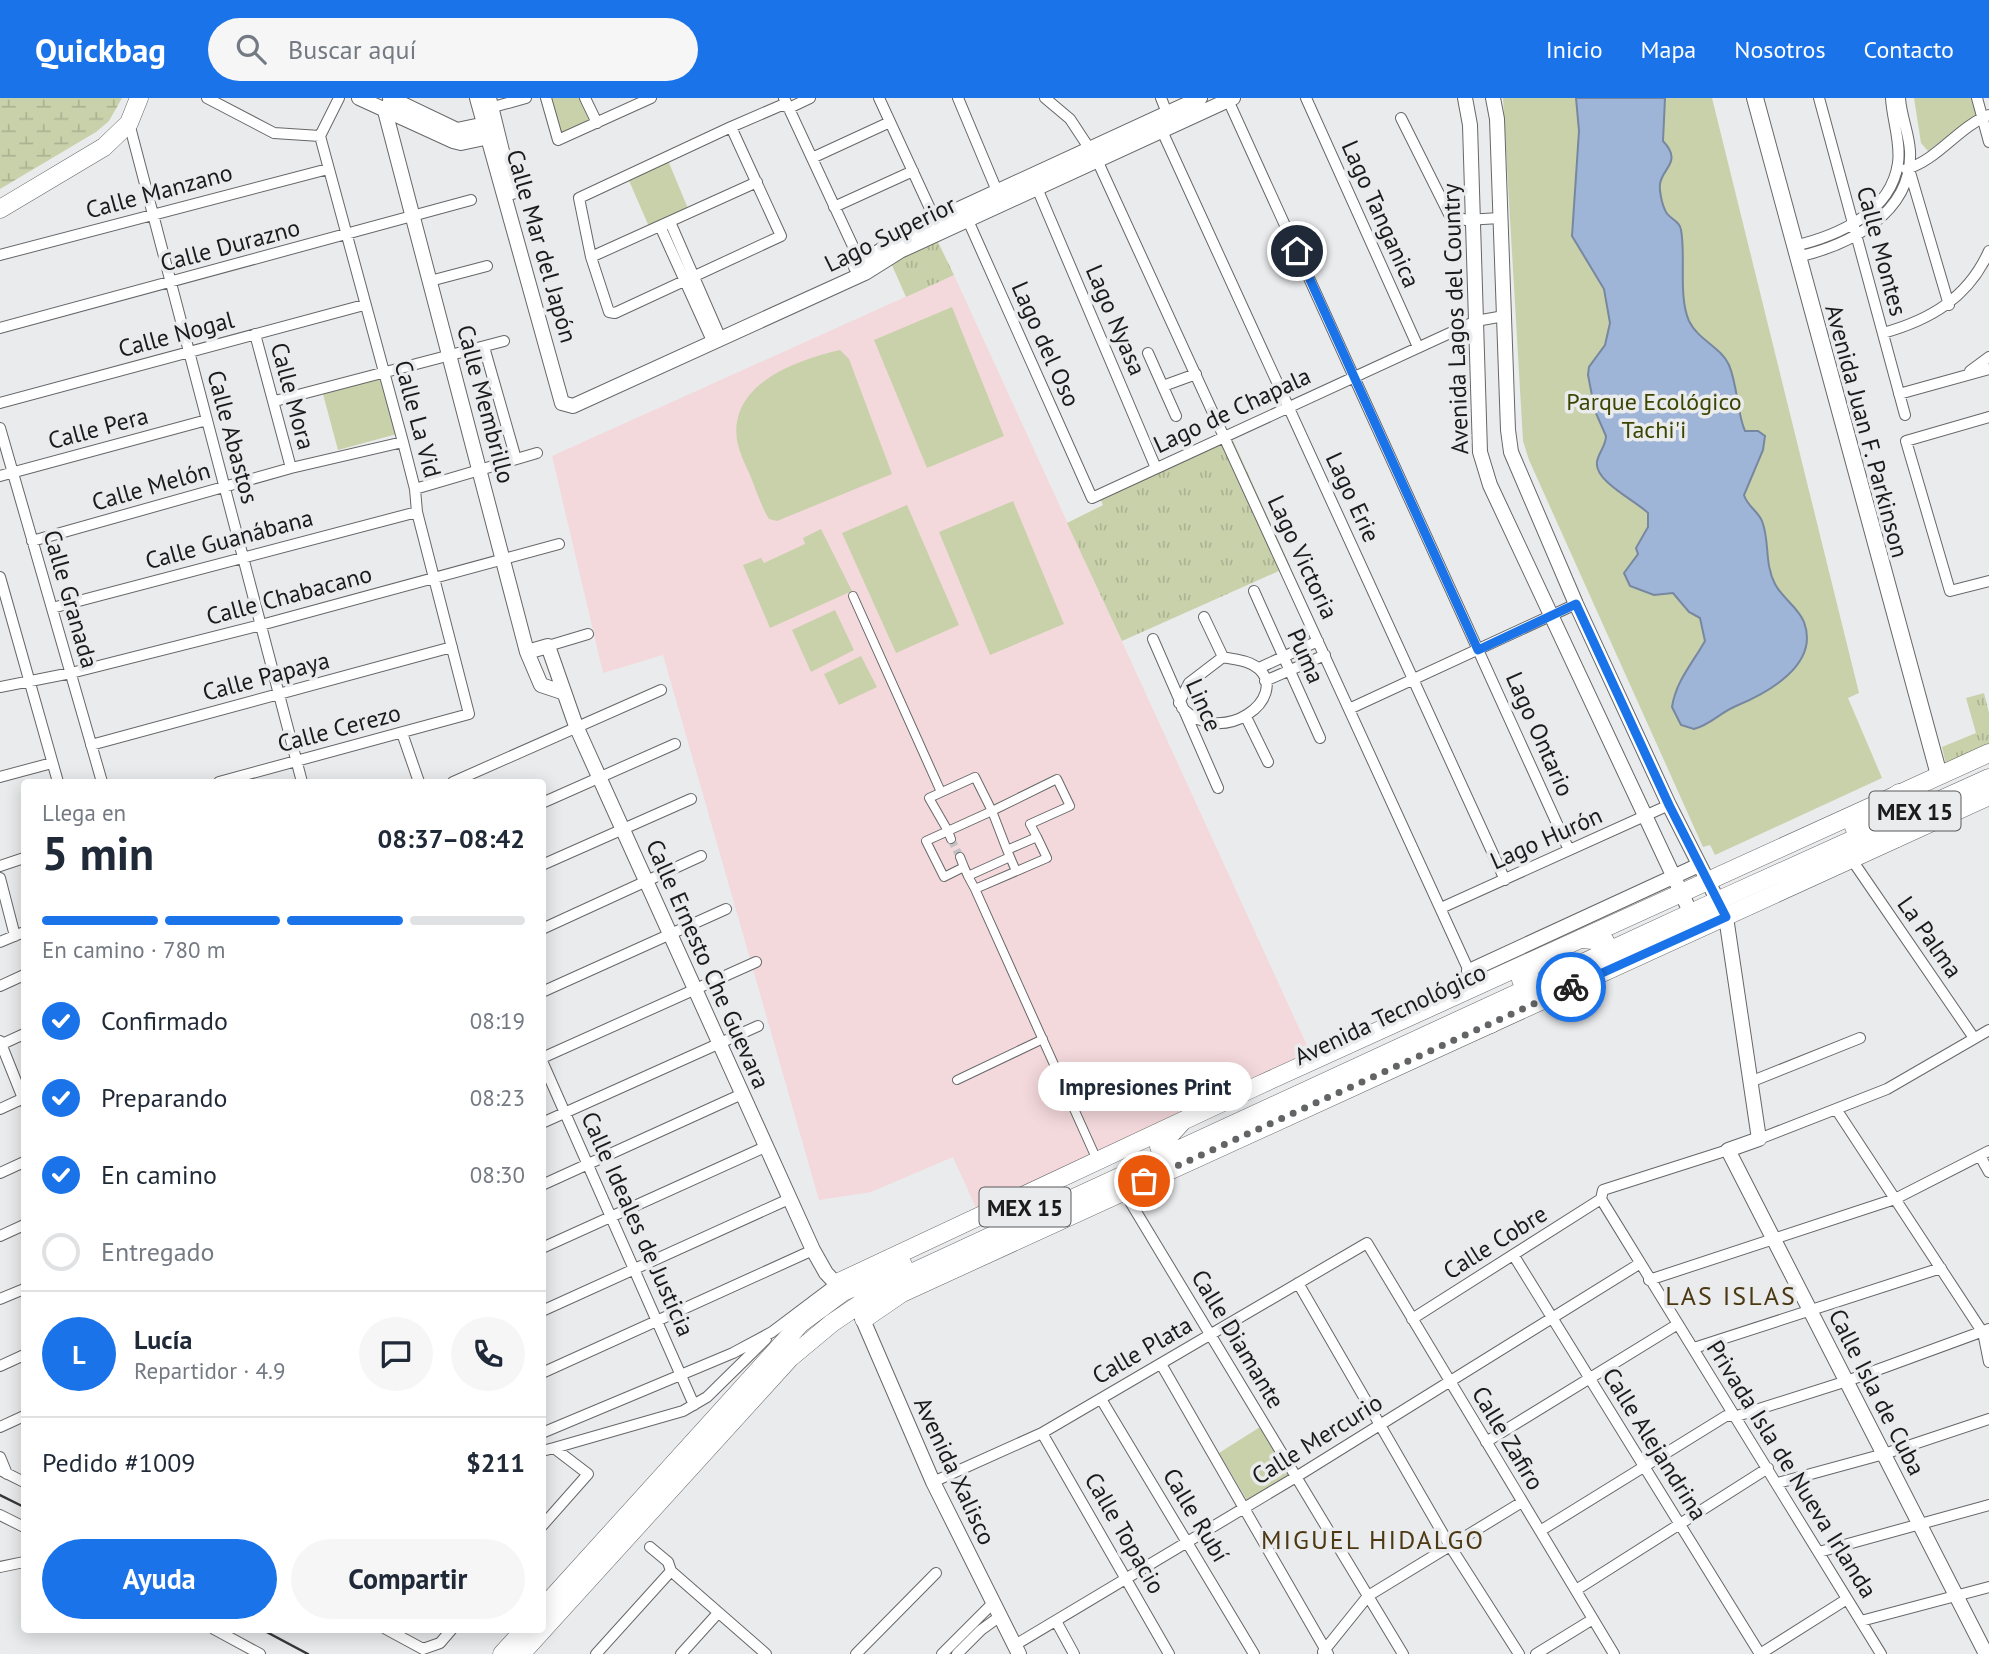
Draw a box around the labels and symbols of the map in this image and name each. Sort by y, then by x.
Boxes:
street label: Lago Tanganica [1335,135,1427,293]
street label: Calle Mar del Japón [500,146,584,346]
street label: Calle Manzano [82,157,236,225]
street label: Avenida Lagos del Country [1435,183,1475,455]
street label: Calle Montes [1850,183,1914,319]
street label: Lago Superior [819,189,961,279]
street label: Calle Durazno [157,211,303,279]
pin [1267,221,1327,281]
street label: Lago Nyasa [1079,260,1153,380]
street label: Lago del Oso [1005,277,1087,411]
street label: Avenida Juan F. Parkinson [1818,301,1916,561]
street label: Calle Nogal [115,304,237,364]
street label: Calle Membrillo [450,321,522,487]
street label: Calle Mora [264,339,322,453]
street label: Calle La Vid [387,357,449,481]
street label: Lago de Chapala [1148,360,1316,460]
street label: Calle Abastos [200,367,266,507]
park label: Parque Ecológico Tachi'i [1566,386,1742,445]
street label: Calle Pera [44,400,152,456]
street label: Lago Erie [1319,447,1387,547]
street label: Calle Melón [88,454,214,518]
street label: Lago Victoria [1261,490,1345,624]
street label: Calle Guanábana [142,502,316,576]
street label: Calle Granada [36,526,106,672]
street label: Calle Chabacano [203,558,375,632]
street label: Puma [1280,624,1332,688]
street label: Calle Papaya [199,644,333,708]
street label: Lago Ontario [1499,667,1581,801]
street label: Lince [1179,674,1229,736]
street label: Calle Cerezo [274,697,404,759]
road number: MEX 15 [1870,792,1960,831]
street label: Lago Hurón [1485,800,1607,876]
street label: Calle Ernesto Che Guevara [639,835,777,1093]
street label: La Palma [1891,890,1969,984]
courier [1536,952,1606,1022]
street label: Avenida Tecnológico [1289,956,1491,1072]
callout: Impresiones Print [1037,1062,1251,1111]
street label: Calle Ideales de Justicia [574,1107,702,1341]
pin [1114,1151,1174,1211]
road number: MEX 15 [979,1188,1070,1226]
street label: Calle Cobre [1437,1198,1553,1286]
street label: Calle Diamante [1184,1264,1292,1414]
district label: LAS ISLAS [1665,1279,1797,1312]
street label: Calle Isla de Cuba [1822,1304,1932,1480]
street label: Calle Plata [1087,1309,1197,1391]
street label: Privada Isla de Nueva Irlanda [1700,1334,1884,1604]
street label: Calle Alejandrina [1596,1362,1714,1526]
street label: Calle Zafiro [1465,1380,1551,1496]
street label: Calle Mercurio [1246,1387,1388,1491]
street label: Avenida Xalisco [907,1392,1003,1550]
street label: Calle Rubí [1156,1462,1236,1568]
street label: Calle Topacio [1078,1467,1172,1599]
district label: MIGUEL HIDALGO [1261,1523,1485,1556]

